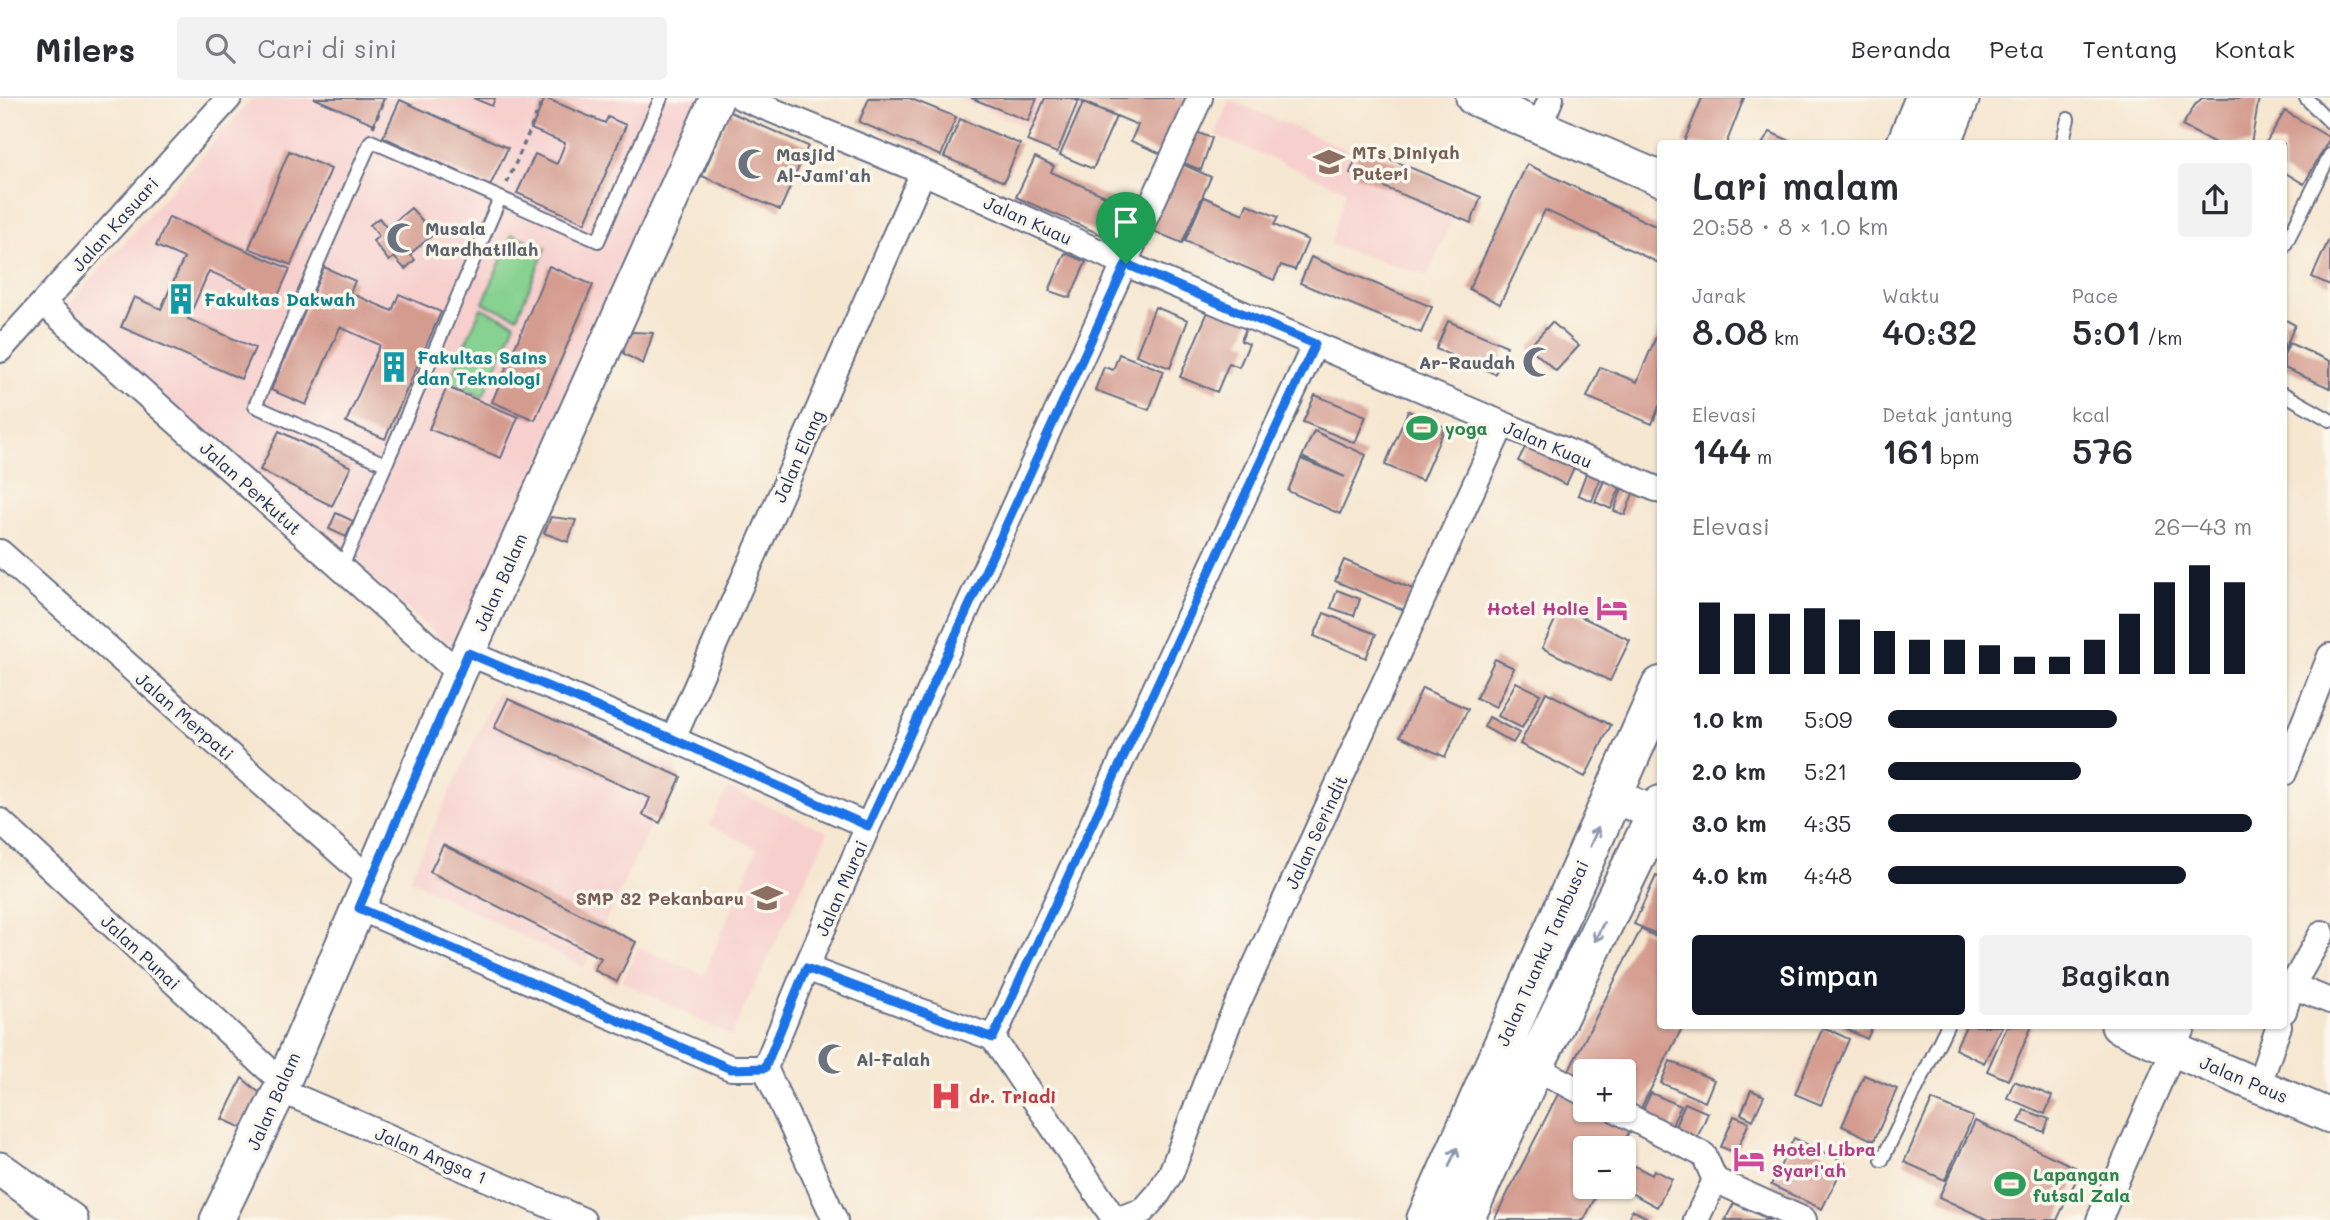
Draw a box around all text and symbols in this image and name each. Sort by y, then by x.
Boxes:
search box [177,17,667,80]
text: Milers [35,27,135,70]
icon: search [201,29,239,67]
text: Cari di sini [257,31,397,65]
text: Beranda [1851,33,1951,64]
text: Peta [1989,33,2044,64]
text: Tentang [2082,33,2177,64]
text: Kontak [2215,33,2295,64]
place label: MTs Diniyah Puteri [1352,140,1459,185]
place label: Masjid Al-Jami'ah [776,142,871,187]
school or university icon: MTs Diniyah Puteri [1312,145,1346,179]
mosque icon: Masjid Al-Jami'ah [736,147,770,181]
text: Lari malam [1692,160,1899,210]
button: share [2178,163,2252,237]
street label: Jalan Kasuari [66,172,164,276]
street label: Jalan Kuau [980,190,1076,250]
pin [1096,192,1156,264]
icon: arrive [1107,203,1145,241]
text: 20:58 · 8 × 1.0 km [1692,211,1888,241]
place label: Musala Mardhatillah [425,216,538,261]
mosque icon: Musala Mardhatillah [385,221,419,255]
building icon: Fakultas Dakwah [164,282,198,316]
text: Jarak [1692,283,1746,308]
text: Waktu [1882,283,1939,308]
text: Pace [2072,283,2118,308]
place label: Fakultas Dakwah [204,287,355,311]
text: 8.08 [1692,308,1768,354]
text: 40:32 [1882,308,1977,354]
text: 5:01 [2072,308,2141,354]
text: km [1768,325,1799,350]
text: /km [2141,325,2183,350]
place label: Fakultas Sains dan Teknologi [417,345,547,390]
mosque icon: Ar-Raudah [1521,345,1555,379]
building icon: Fakultas Sains dan Teknologi [377,350,411,384]
place label: Ar-Raudah [1419,350,1515,374]
text: Elevasi [1692,402,1756,427]
text: Detak jantung [1882,402,2012,427]
text: kcal [2072,402,2110,427]
street label: Jalan Elang [767,406,829,506]
sports icon: yoga [1405,411,1439,445]
street label: Jalan Kuau [1500,415,1596,473]
place label: yoga [1445,416,1487,440]
text: 144 [1692,427,1751,473]
text: 161 [1882,427,1934,473]
text: 576 [2072,427,2133,473]
street label: Jalan Perkutut [195,436,307,540]
text: m [1751,444,1772,469]
text: bpm [1934,444,1979,469]
text: Elevasi [1692,511,1770,541]
text: 26–43 m [2154,511,2252,541]
street label: Jalan Balam [468,529,532,635]
hotel icon: Hotel Holie [1595,591,1629,625]
place label: Hotel Holie [1486,596,1589,620]
street label: Jalan Merpati [131,667,239,765]
text: 1.0 km [1692,704,1763,734]
text: 5:09 [1804,704,1852,734]
text: 2.0 km [1692,756,1766,786]
text: 5:21 [1804,756,1848,786]
street label: Jalan Serindit [1279,771,1353,893]
text: 3.0 km [1692,808,1767,838]
text: 4:35 [1804,808,1852,838]
one-way arrow [1588,827,1601,848]
street label: Jalan Murai [809,836,873,940]
street label: Jalan Tuanku Tambusai [1490,856,1594,1050]
text: 4.0 km [1692,860,1767,890]
text: 4:48 [1804,860,1852,890]
school or university icon: SMP 32 Pekanbaru [750,881,784,915]
place label: SMP 32 Pekanbaru [576,886,744,910]
street label: Jalan Punai [96,909,186,995]
one-way arrow [1592,921,1606,942]
button: Simpan [1692,935,1965,1015]
button: Bagikan [1979,935,2252,1015]
mosque icon: Al-Falah [816,1042,850,1076]
place label: Al-Falah [856,1047,930,1071]
street label: Jalan Balam [241,1048,305,1154]
street label: Jalan Paus [2196,1050,2292,1108]
map controls [1573,1059,1636,1199]
button: + [1573,1059,1636,1122]
hospital icon: dr. Triadi [929,1079,963,1113]
place label: dr. Triadi [969,1084,1056,1108]
street label: Jalan Angsa 1 [371,1121,491,1189]
button: − [1573,1136,1636,1199]
place label: Hotel Libra Syari'ah [1772,1137,1876,1182]
hotel icon: Hotel Libra Syari'ah [1732,1142,1766,1176]
one-way arrow [1447,1147,1460,1169]
place label: Lapangan futsal Zala [2033,1162,2130,1207]
sports icon: Lapangan futsal Zala [1993,1167,2027,1201]

